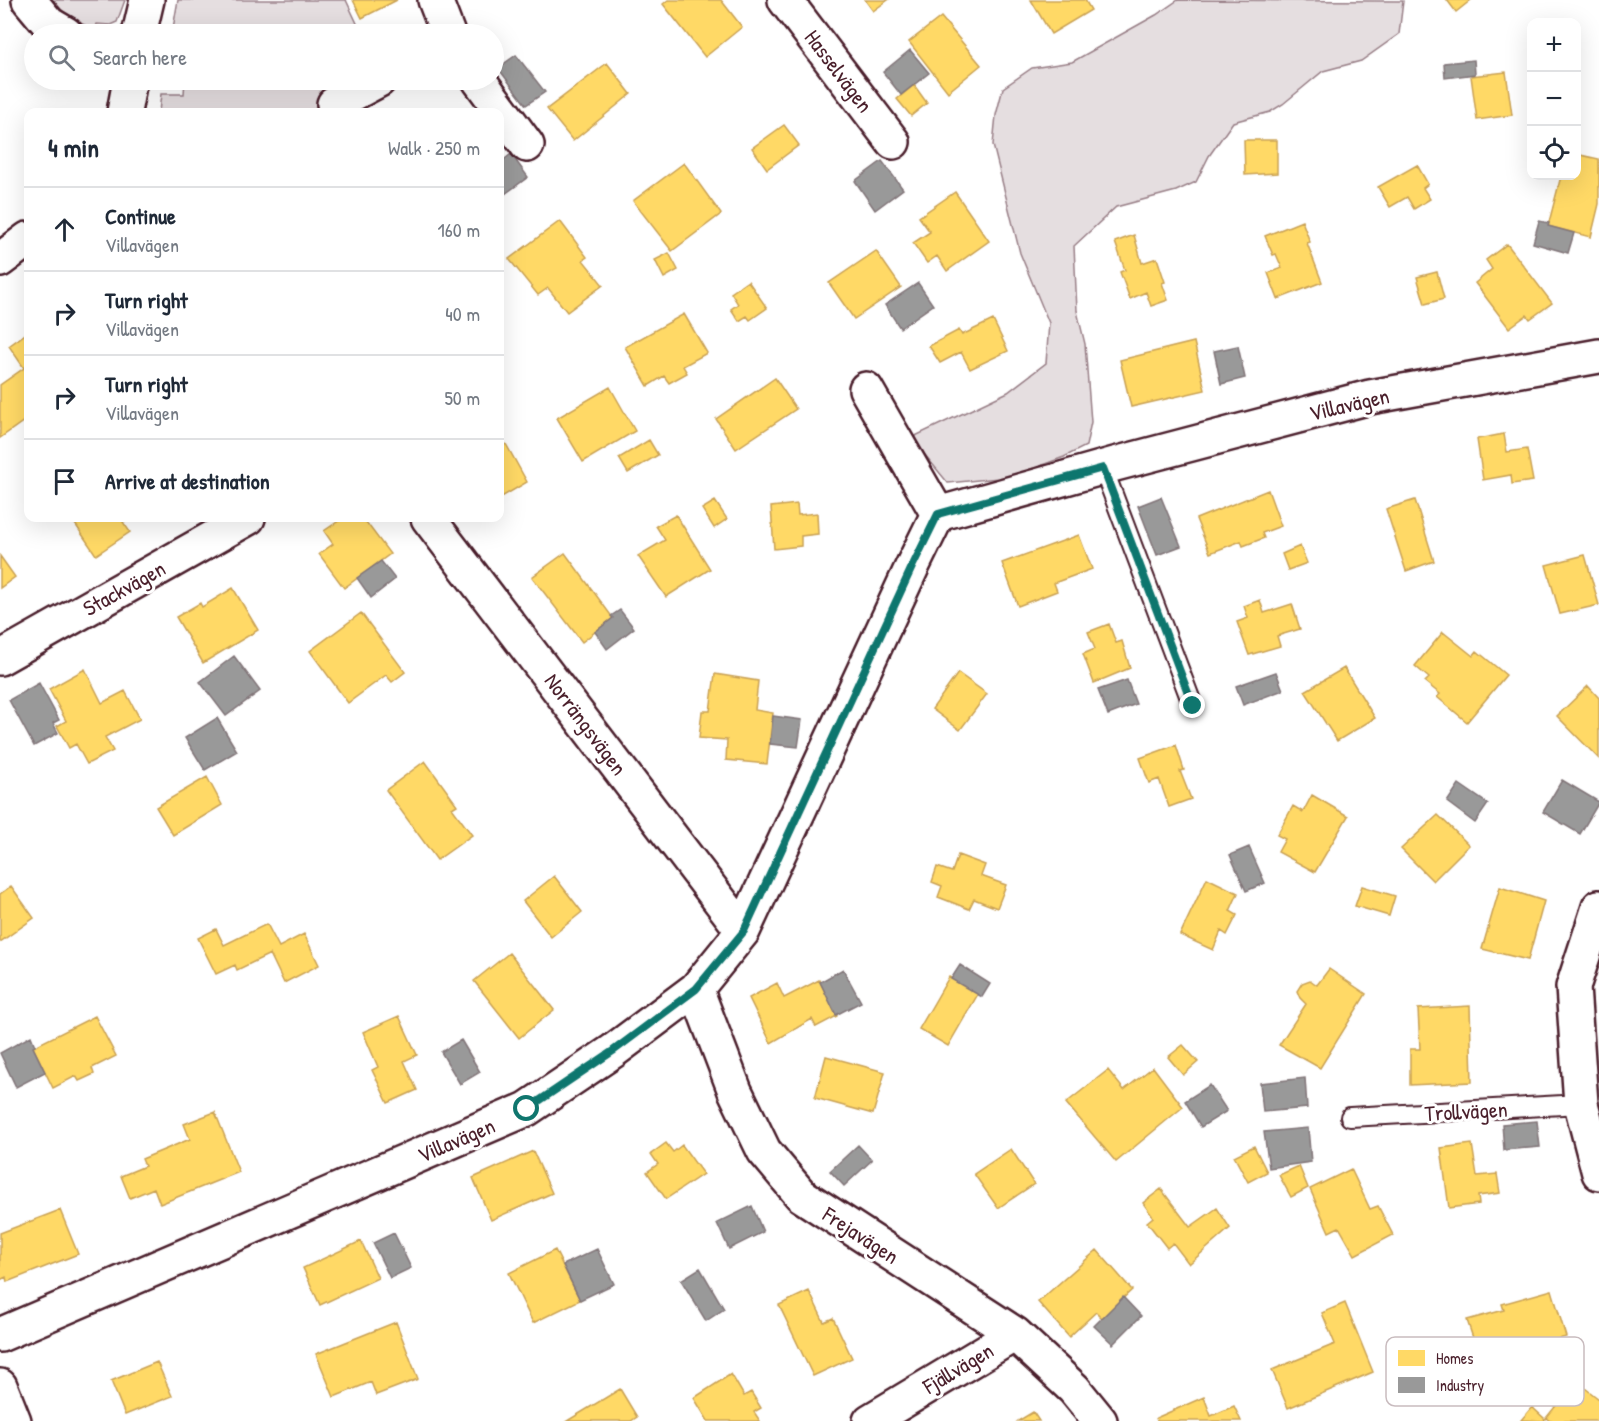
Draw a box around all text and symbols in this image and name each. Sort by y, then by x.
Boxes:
map controls [1527,18,1581,180]
button: + [1527,18,1581,72]
street label: Hasselvägen [798,23,880,119]
search box [24,24,504,90]
icon: search [45,41,78,74]
text: Search here [93,42,187,72]
button: − [1527,72,1581,126]
button: locate [1527,126,1581,180]
text: 4 min [48,130,99,165]
text: Walk · 250 m [388,134,480,161]
text: Continue [105,201,176,231]
icon: ahead [48,213,81,246]
text: 160 m [438,216,480,243]
text: Villavägen [105,231,179,258]
text: Turn right [105,285,188,315]
icon: right [48,297,81,330]
text: 40 m [445,300,480,327]
text: Villavägen [105,315,179,342]
text: Turn right [105,369,188,399]
street label: Villavägen [1306,380,1392,428]
icon: right [48,381,81,414]
text: 50 m [444,384,480,411]
text: Villavägen [105,399,179,426]
icon: arrive [48,465,81,498]
text: Arrive at destination [105,466,270,496]
street label: Stackvägen [77,553,171,623]
street label: Norrängsvägen [538,667,634,781]
route end [1179,692,1205,718]
street label: Trollvägen [1424,1094,1508,1128]
route start [513,1095,539,1121]
street label: Villavägen [413,1110,499,1170]
street label: Frejavägen [816,1199,905,1271]
street label: Fjällvägen [916,1335,999,1401]
legend [1386,1337,1584,1406]
text: Homes [1436,1347,1473,1369]
text: Industry [1436,1374,1484,1396]

